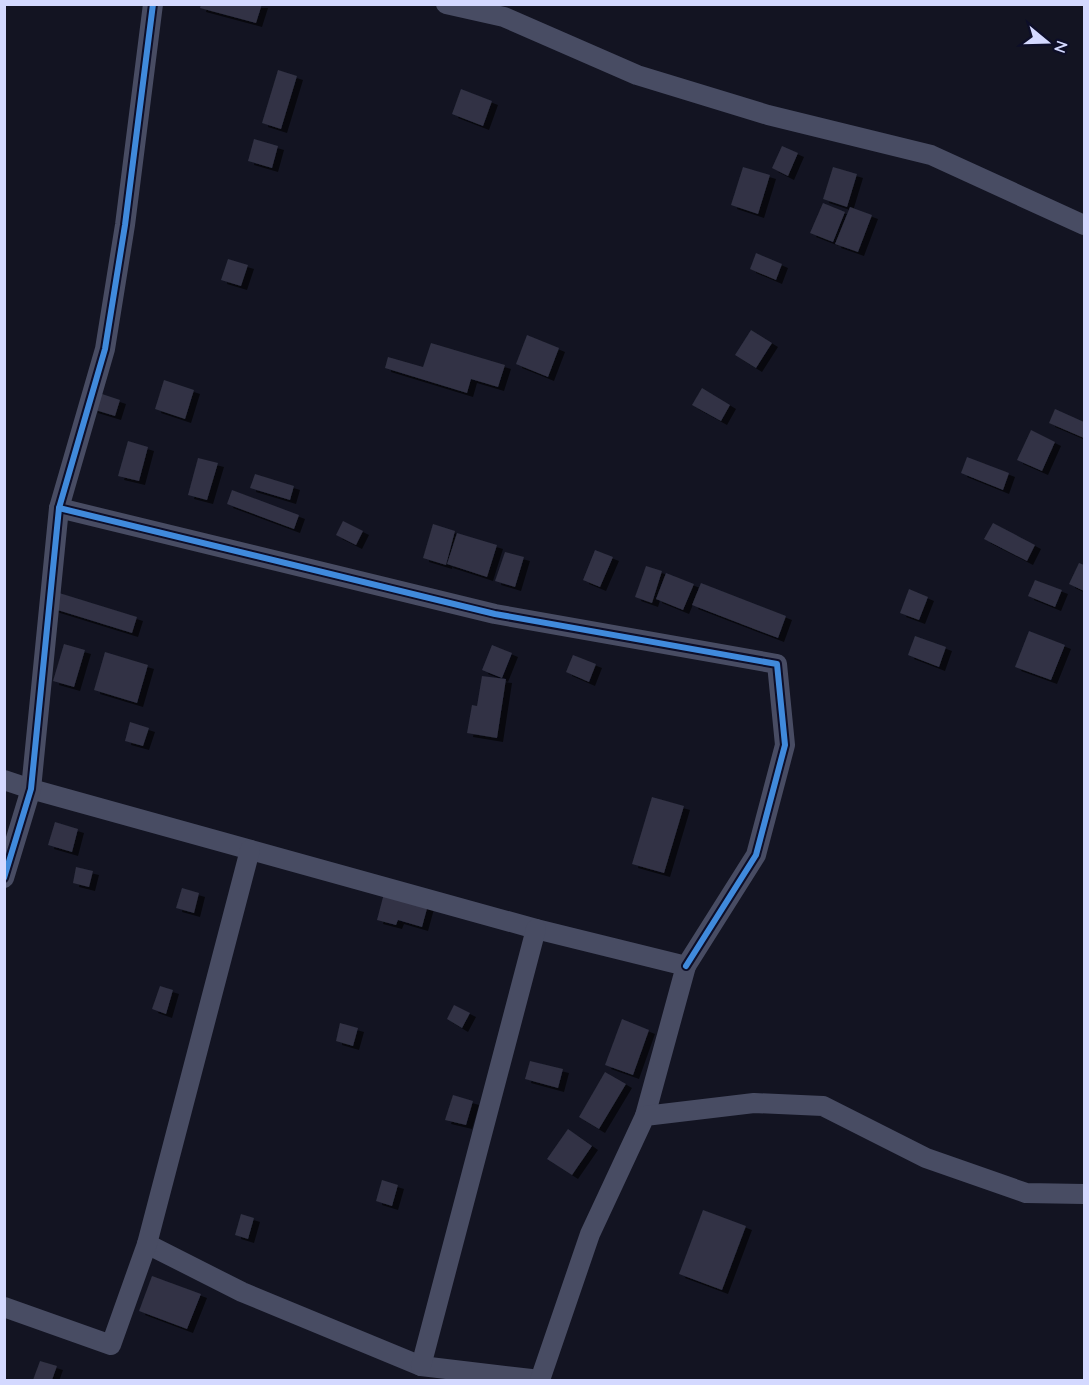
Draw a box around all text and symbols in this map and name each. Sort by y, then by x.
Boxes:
north arrow [1017,12,1077,72]
text: N [1050,38,1073,56]

